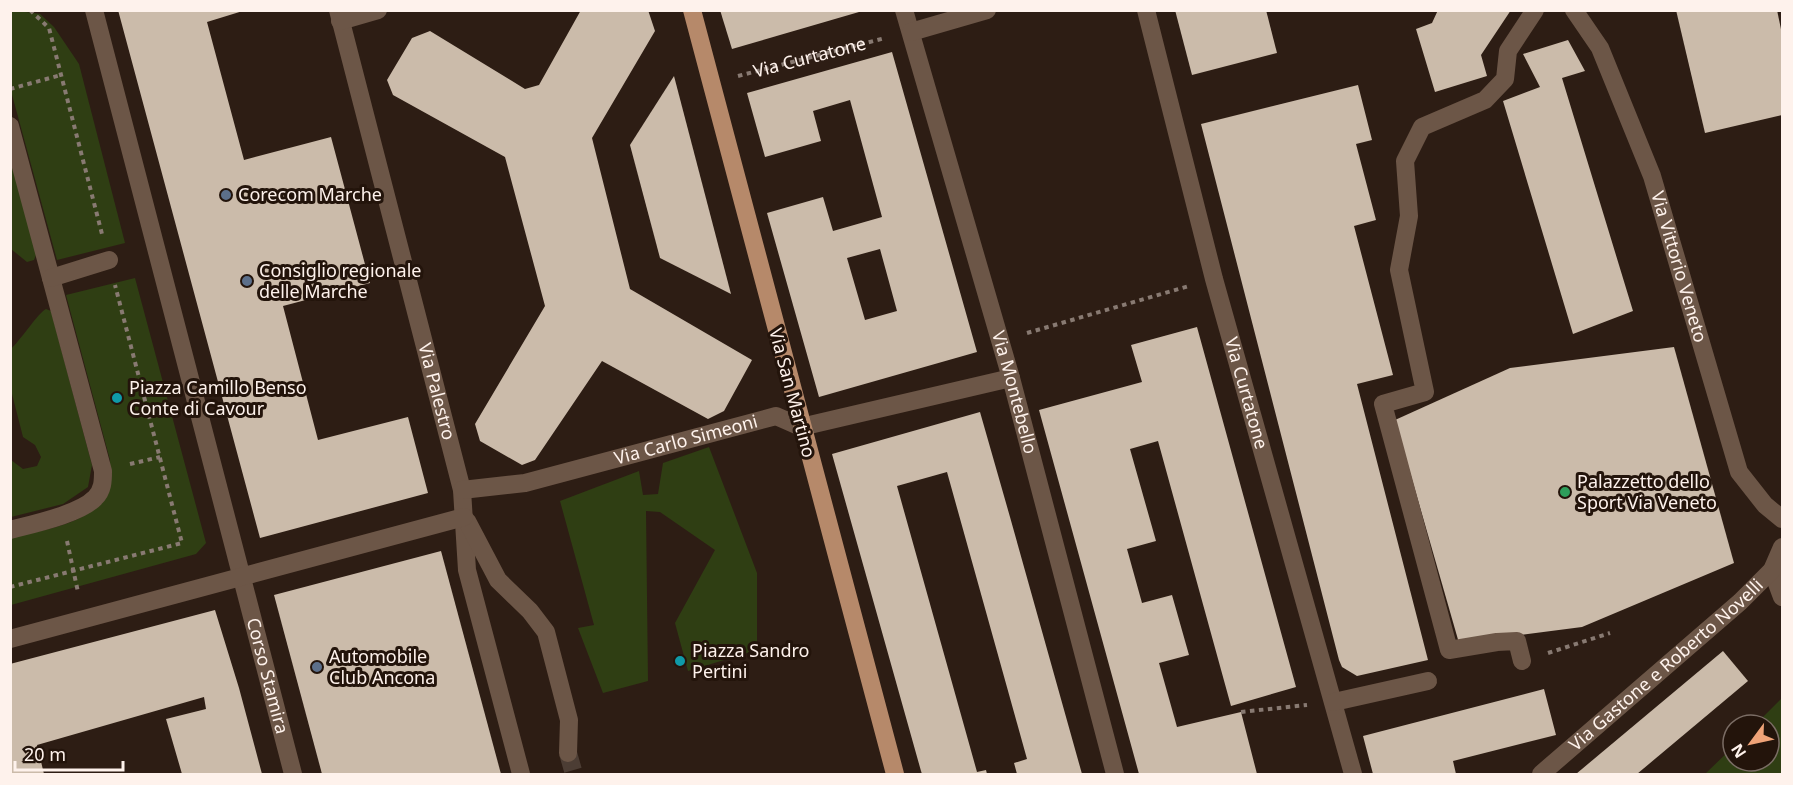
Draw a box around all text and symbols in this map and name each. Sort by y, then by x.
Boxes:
street label: Via Curtatone [750,30,868,83]
place label: Corecom Marche [238,182,382,206]
marker: Corecom Marche [219,188,233,202]
street label: Via Vittorio Veneto [1646,188,1713,345]
place label: Consiglio regionale delle Marche [259,258,421,303]
marker: Consiglio regionale delle Marche [240,274,254,288]
street label: Via San Martino [764,325,822,460]
street label: Via Montebello [987,328,1043,456]
street label: Via Curtatone [1220,334,1274,452]
street label: Via Palestro [413,340,462,442]
place label: Piazza Camillo Benso Conte di Cavour [129,375,307,420]
marker: Piazza Camillo Benso Conte di Cavour [110,391,124,405]
street label: Via Carlo Simeoni [611,408,760,470]
place label: Palazzetto dello Sport Via Veneto [1577,469,1717,514]
marker: Palazzetto dello Sport Via Veneto [1558,485,1572,499]
street label: Via Gastone e Roberto Novelli [1564,574,1768,754]
street label: Corso Stamira [242,615,295,736]
place label: Piazza Sandro Pertini [692,638,809,683]
place label: Automobile Club Ancona [329,644,435,689]
marker: Piazza Sandro Pertini [673,654,687,668]
marker: Automobile Club Ancona [310,660,324,674]
north arrow [1721,713,1781,773]
scale bar [15,734,123,772]
text: 20 m [24,742,66,766]

